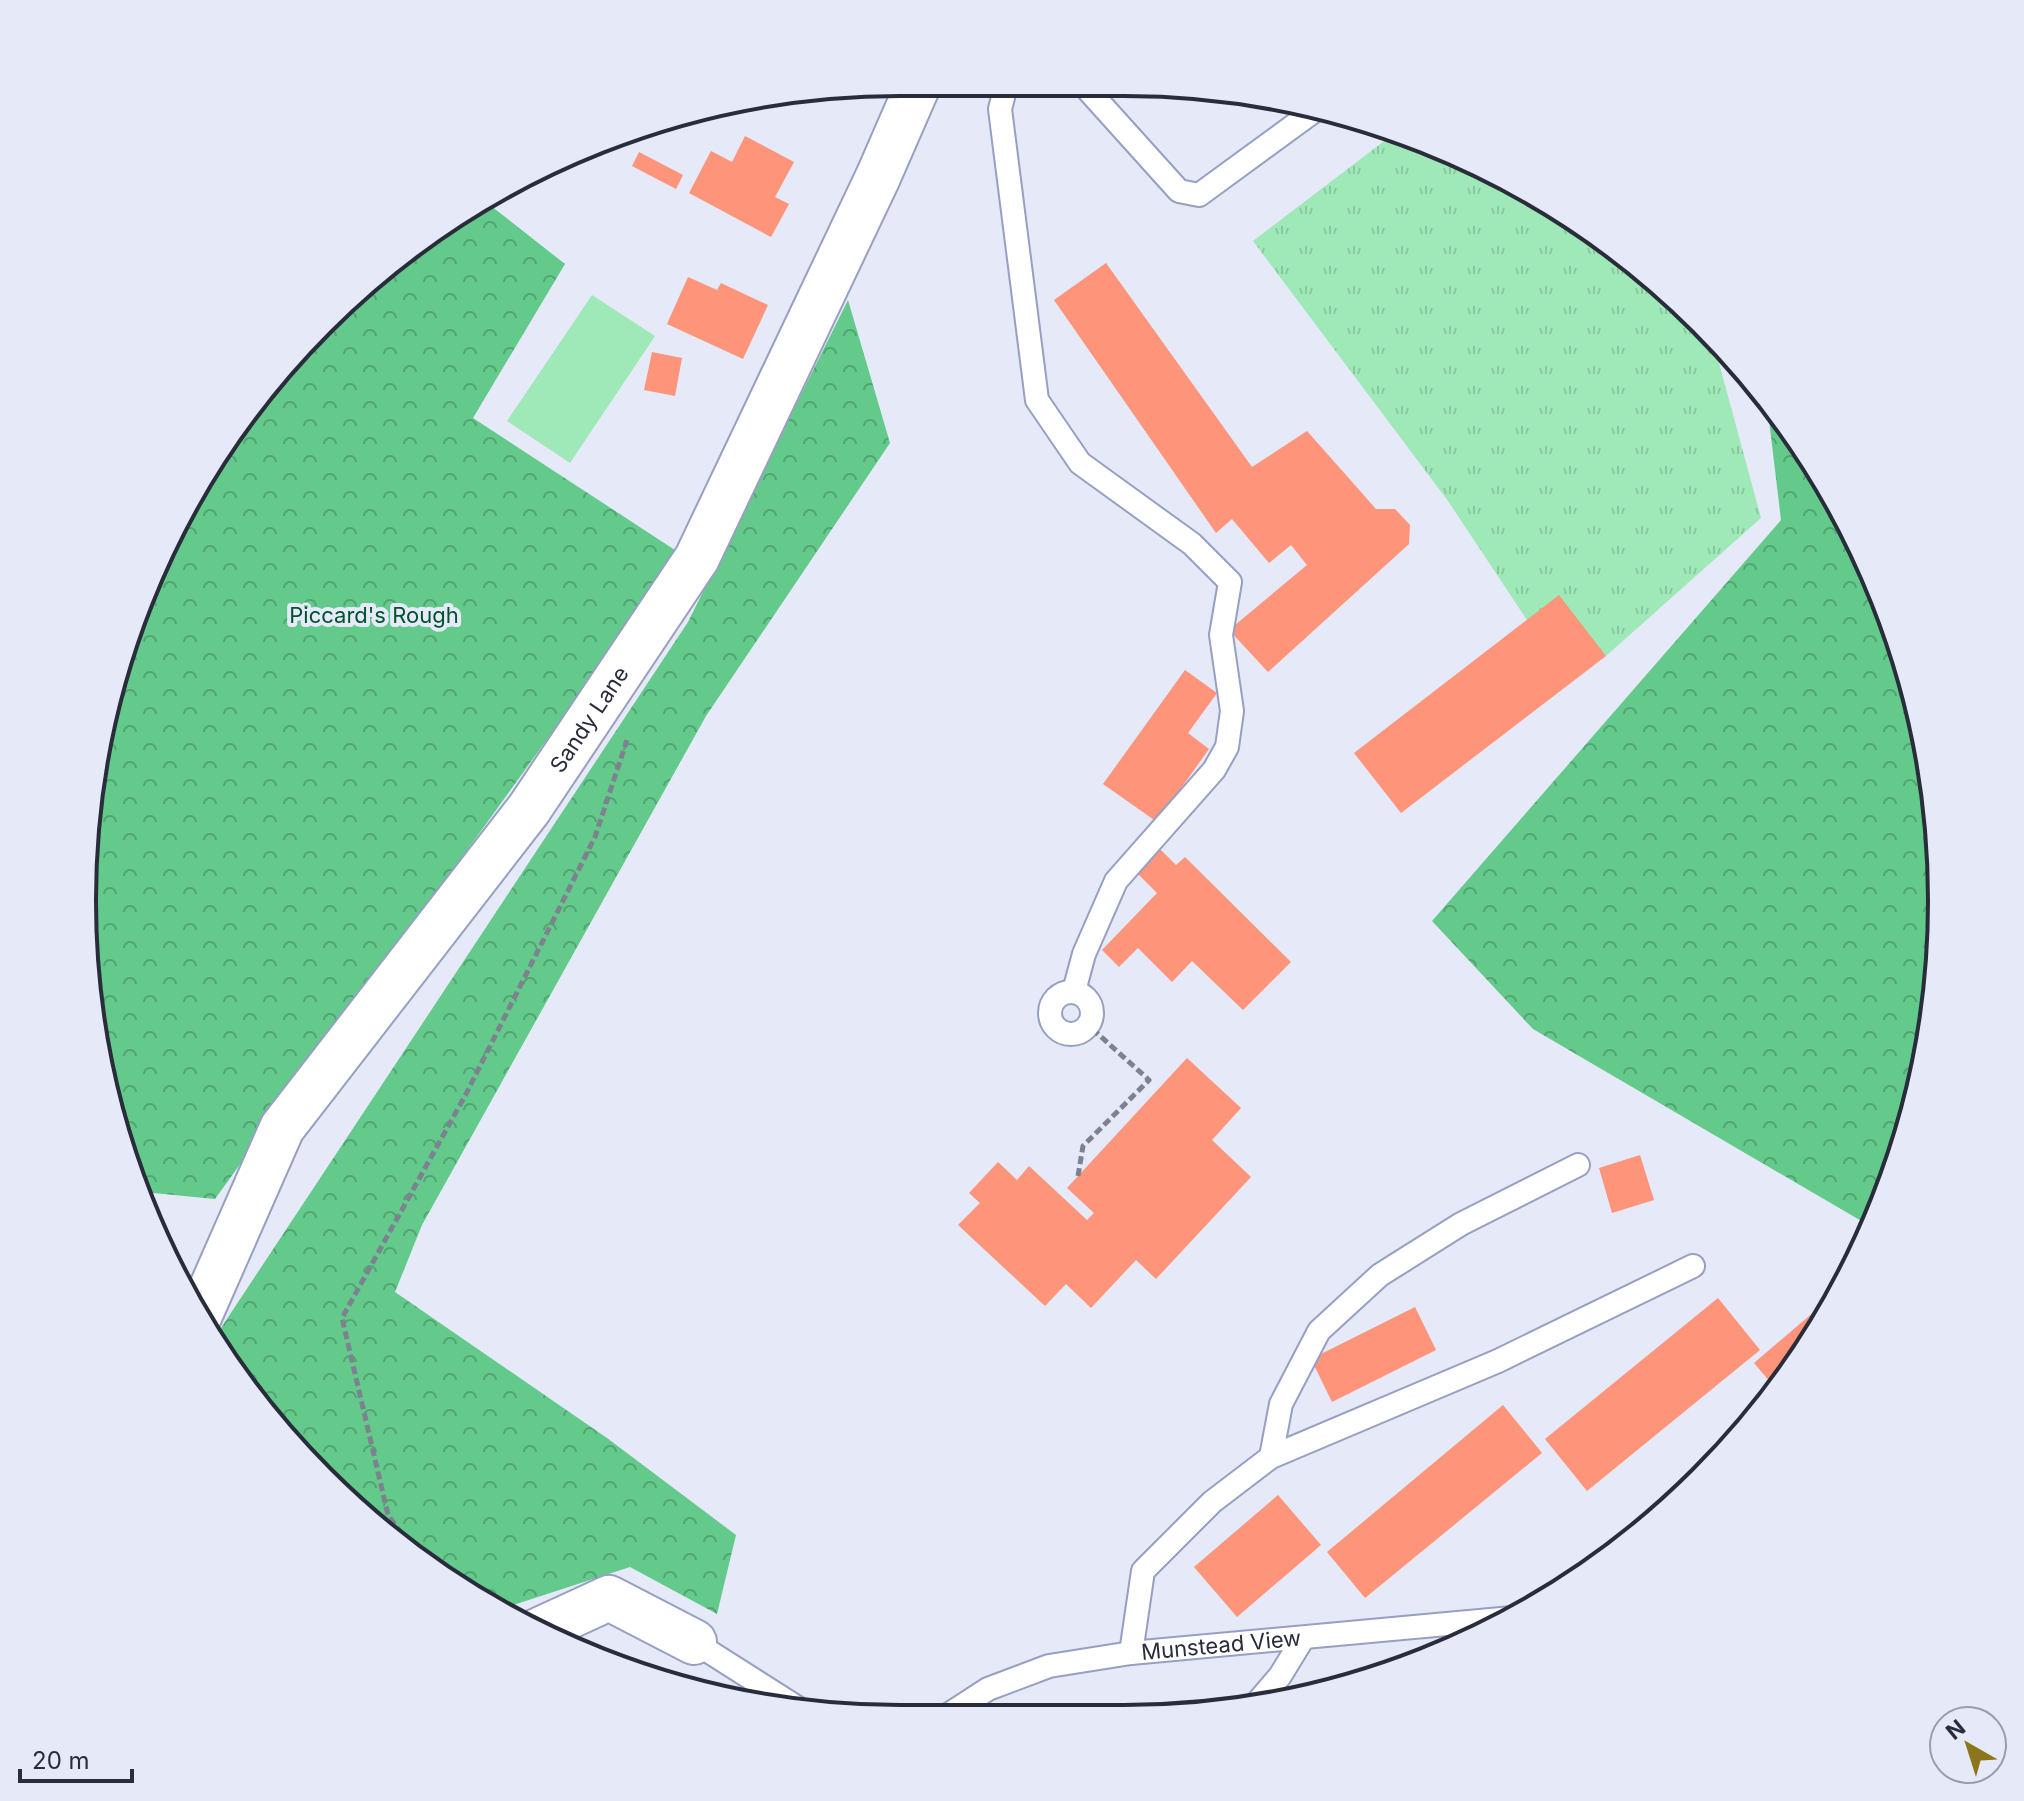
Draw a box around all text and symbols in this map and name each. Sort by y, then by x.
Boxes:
park label: Piccard's Rough [289,602,459,628]
street label: Sandy Lane [544,661,634,777]
street label: Munstead View [1140,1624,1302,1665]
north arrow [1928,1705,2008,1785]
text: N [1941,1714,1970,1745]
scale bar [20,1733,132,1783]
text: 20 m [32,1746,90,1775]

